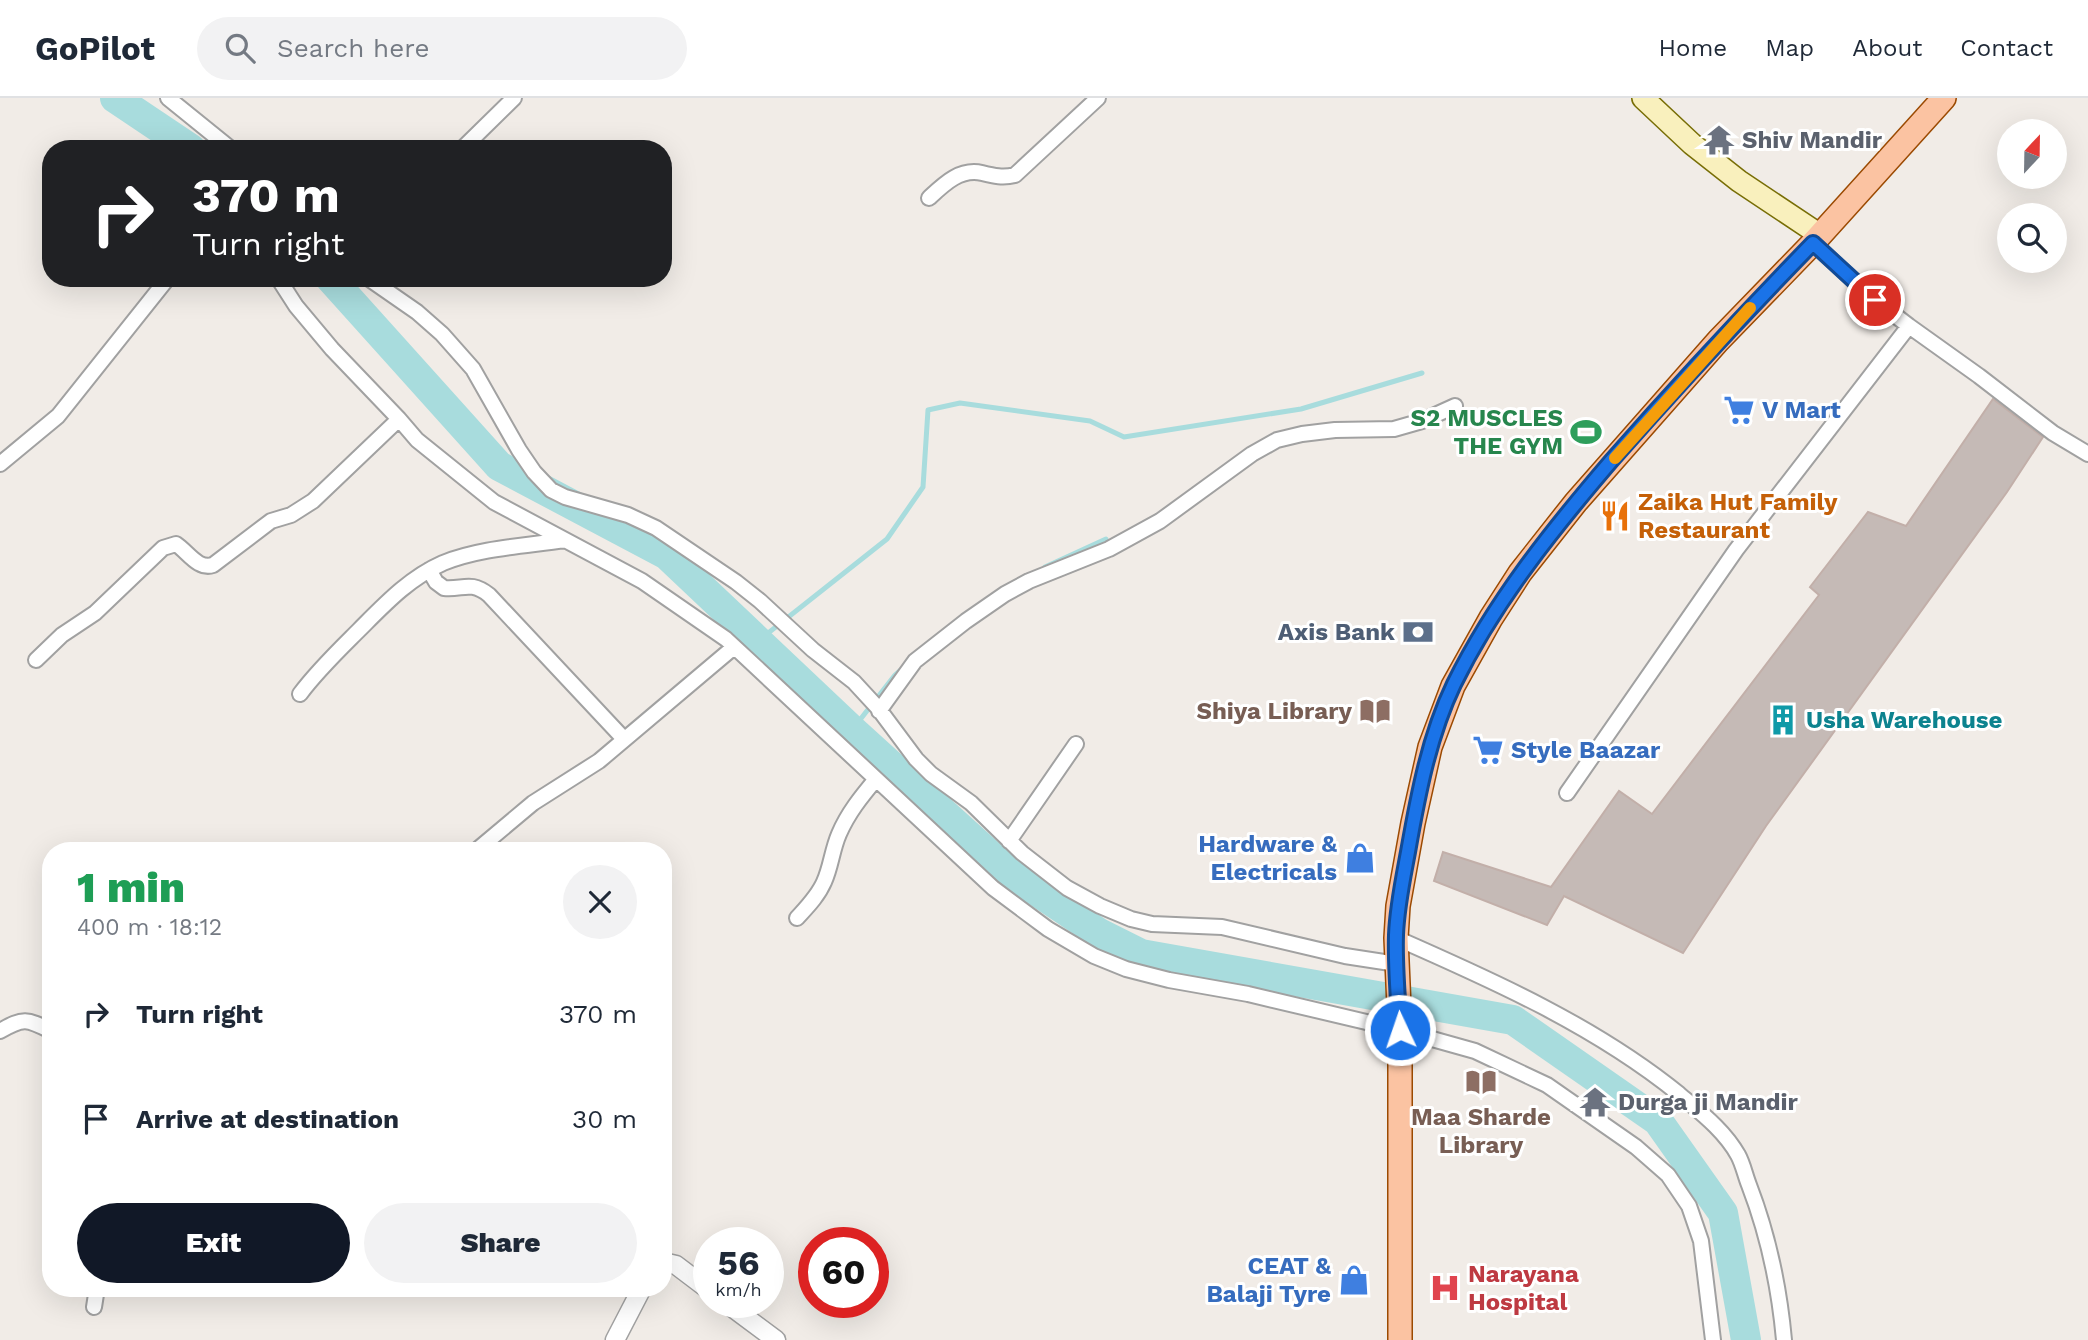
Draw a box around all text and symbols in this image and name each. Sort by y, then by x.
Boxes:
search box [197,17,687,80]
text: GoPilot [35,29,155,68]
icon: search [221,29,259,67]
text: Search here [277,33,429,63]
text: Home [1659,34,1727,62]
text: Map [1765,34,1814,62]
text: About [1852,34,1922,62]
text: Contact [1960,34,2053,62]
north arrow [1997,119,2067,189]
map controls [1997,119,2067,273]
temple icon: Shiv Mandir [1702,123,1736,157]
place label: Shiv Mandir [1742,126,1883,154]
text: 370 m [192,166,340,224]
icon: right [77,168,168,259]
button: search [1997,203,2067,273]
text: Turn right [192,225,344,263]
pin [1845,270,1905,330]
icon: arrive [1856,281,1894,319]
supermarket icon: V Mart [1722,393,1756,427]
place label: V Mart [1762,396,1841,424]
place label: S2 MUSCLES THE GYM [1411,404,1563,460]
sports icon: S2 MUSCLES THE GYM [1569,415,1603,449]
place label: Zaika Hut Family Restaurant [1638,488,1838,544]
restaurant icon: Zaika Hut Family Restaurant [1598,499,1632,533]
bank icon: Axis Bank [1401,615,1435,649]
place label: Axis Bank [1278,618,1395,646]
library icon: Shiya Library [1358,694,1392,728]
place label: Shiya Library [1196,697,1352,725]
building icon: Usha Warehouse [1766,703,1800,737]
place label: Usha Warehouse [1806,706,2002,734]
supermarket icon: Style Baazar [1471,733,1505,767]
place label: Style Baazar [1511,736,1661,764]
place label: Hardware & Electricals [1198,830,1337,886]
shop icon: Hardware & Electricals [1343,841,1377,875]
text: 1 min [77,863,185,912]
button: close [563,865,637,939]
text: 400 m · 18:12 [77,914,222,941]
position arrow [1363,993,1437,1067]
icon: right [77,995,115,1033]
text: Turn right [136,999,263,1029]
text: 370 m [559,999,637,1029]
library icon: Maa Sharde Library [1464,1065,1498,1099]
temple icon: Durga ji Mandir [1578,1085,1612,1119]
place label: Durga ji Mandir [1618,1088,1799,1116]
icon: arrive [77,1100,115,1138]
place label: Maa Sharde Library [1411,1103,1551,1159]
text: Arrive at destination [136,1104,399,1134]
text: 30 m [572,1104,637,1134]
button: Exit [77,1203,350,1283]
button: Share [364,1203,637,1283]
speed limit sign: 60 [798,1227,889,1318]
text: 56 [718,1242,759,1284]
place label: CEAT & Balaji Tyre [1206,1252,1331,1308]
place label: Narayana Hospital [1468,1260,1579,1316]
shop icon: CEAT & Balaji Tyre [1337,1263,1371,1297]
hospital icon: Narayana Hospital [1428,1271,1462,1305]
text: km/h [715,1279,762,1300]

